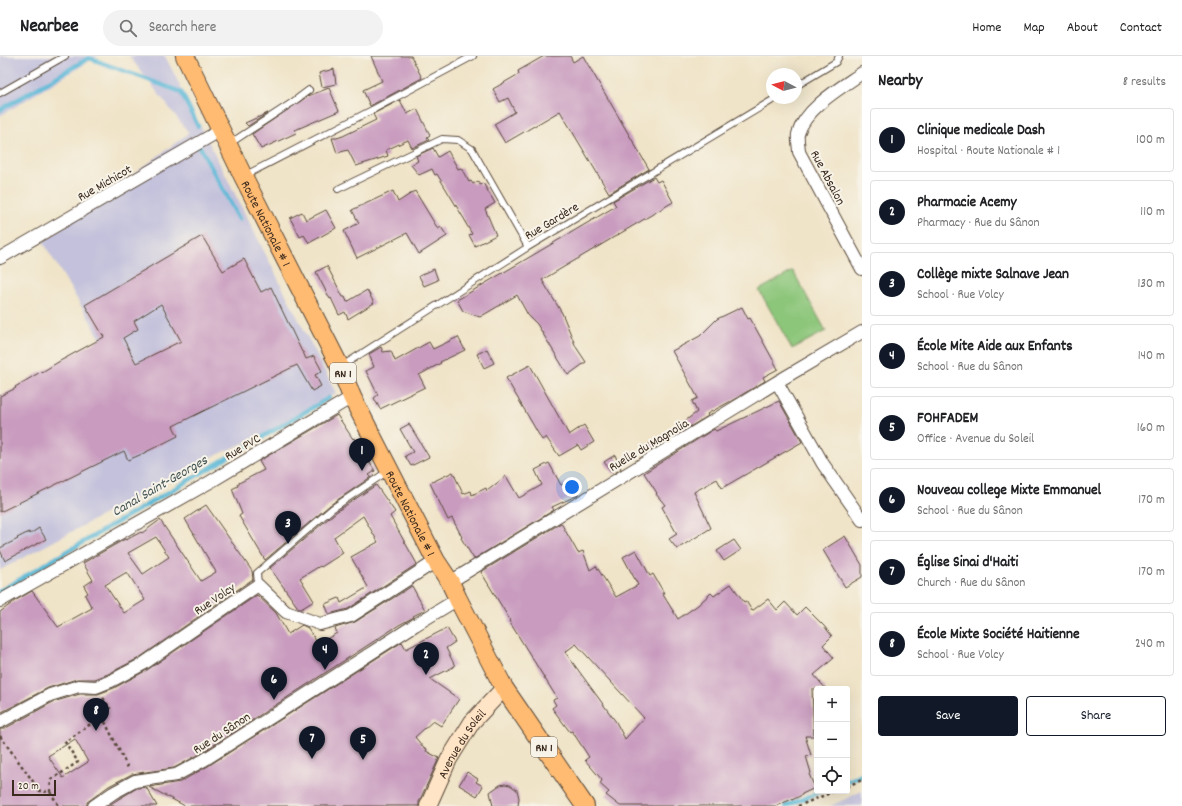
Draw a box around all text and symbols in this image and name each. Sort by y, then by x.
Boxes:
search box [103,10,383,46]
text: Nearbee [20,14,79,41]
icon: search [117,17,139,39]
text: Search here [149,17,216,39]
text: Home [972,18,1001,38]
text: Map [1023,18,1045,38]
text: About [1067,18,1098,38]
text: Contact [1120,18,1162,38]
north arrow [766,68,802,104]
text: Nearby [878,70,922,94]
text: 8 results [1123,73,1166,92]
text: Clinique medicale Dash [917,120,1045,142]
text: 1 [891,131,893,150]
text: 100 m [1136,131,1165,150]
text: Hospital · Route Nationale # 1 [917,142,1060,161]
street label: Rue Absalon [804,147,849,209]
street label: Rue Michicot [75,161,136,207]
street label: Route Nationale # 1 [235,178,294,270]
text: Pharmacie Acemy [917,192,1017,214]
street label: Rue Gardère [522,198,583,246]
text: 2 [889,203,895,222]
text: 110 m [1140,203,1165,222]
text: Pharmacy · Rue du Sânon [917,214,1040,233]
text: Collège mixte Salnave Jean [917,264,1069,286]
text: 3 [889,275,895,294]
text: 130 m [1137,275,1165,294]
text: School · Rue Volcy [917,286,1004,305]
text: École Mite Aide aux Enfants [917,336,1073,358]
text: 4 [889,347,895,366]
text: 140 m [1138,347,1165,366]
text: School · Rue du Sânon [917,358,1023,377]
road number: RN 1 [330,363,356,383]
text: FOHFADEM [917,408,978,430]
street label: Ruelle du Magnolia [606,414,694,477]
text: 5 [889,419,895,438]
text: 160 m [1137,419,1165,438]
street label: Rue PVC [222,430,265,466]
text: Office · Avenue du Soleil [917,430,1034,449]
pin: 1 [349,438,375,471]
water label: Canal Saint-Georges [108,451,213,522]
street label: Route Nationale # 1 [379,468,439,560]
your location [562,477,582,497]
text: Nouveau college Mixte Emmanuel [917,480,1101,502]
text: 6 [889,491,895,510]
text: 170 m [1138,491,1165,510]
text: School · Rue du Sânon [917,502,1023,521]
pin: 3 [275,511,301,544]
text: Église Sinai d'Haiti [917,552,1018,574]
text: 7 [890,563,894,582]
text: 170 m [1138,563,1165,582]
text: Church · Rue du Sânon [917,574,1025,593]
street label: Rue Volcy [191,579,240,621]
text: École Mixte Société Haitienne [917,624,1080,646]
text: 8 [889,635,895,654]
text: 240 m [1135,635,1165,654]
pin: 4 [312,637,338,670]
pin: 2 [413,642,439,675]
text: School · Rue Volcy [917,646,1004,665]
pin: 6 [261,667,287,700]
map controls [814,686,850,794]
button: + [814,686,850,722]
button: Save [878,696,1018,736]
button: Share [1026,696,1166,736]
pin: 8 [83,698,109,731]
street label: Avenue du Soleil [434,706,491,782]
street label: Rue du Sânon [190,708,255,760]
button: − [814,722,850,758]
pin: 7 [299,726,325,759]
pin: 5 [350,727,376,760]
road number: RN 1 [531,737,557,757]
button: locate [814,758,850,794]
scale bar [12,778,56,797]
text: 20 m [18,779,39,795]

